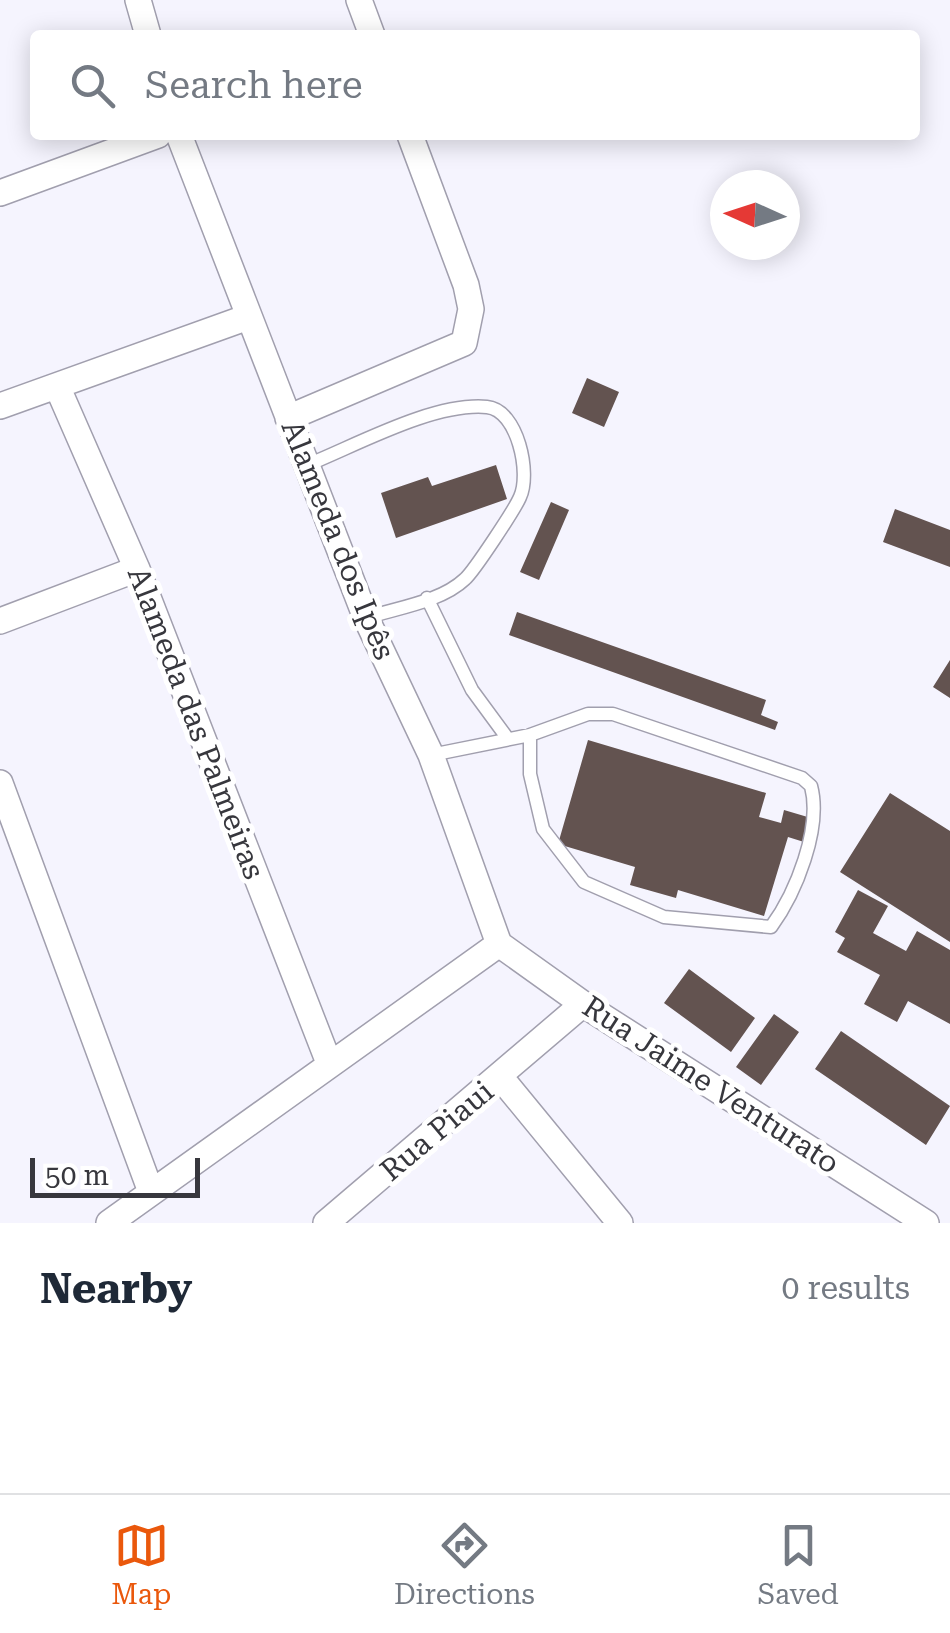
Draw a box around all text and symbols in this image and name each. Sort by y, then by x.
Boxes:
search box [30,30,920,140]
icon: search [65,58,120,113]
text: Search here [145,63,363,107]
north arrow [710,170,800,260]
street label: Alameda dos Ipês [274,415,402,665]
street label: Alameda das Palmeiras [121,562,272,884]
street label: Rua Jaime Venturato [577,989,846,1181]
street label: Rua Piaui [373,1073,500,1188]
scale bar [30,1153,200,1198]
text: 50 m [45,1159,109,1192]
text: Nearby [40,1264,192,1313]
text: 0 results [782,1269,910,1307]
tab: Map [111,1518,171,1611]
tab: Directions [394,1518,535,1611]
tab: Saved [757,1518,839,1611]

